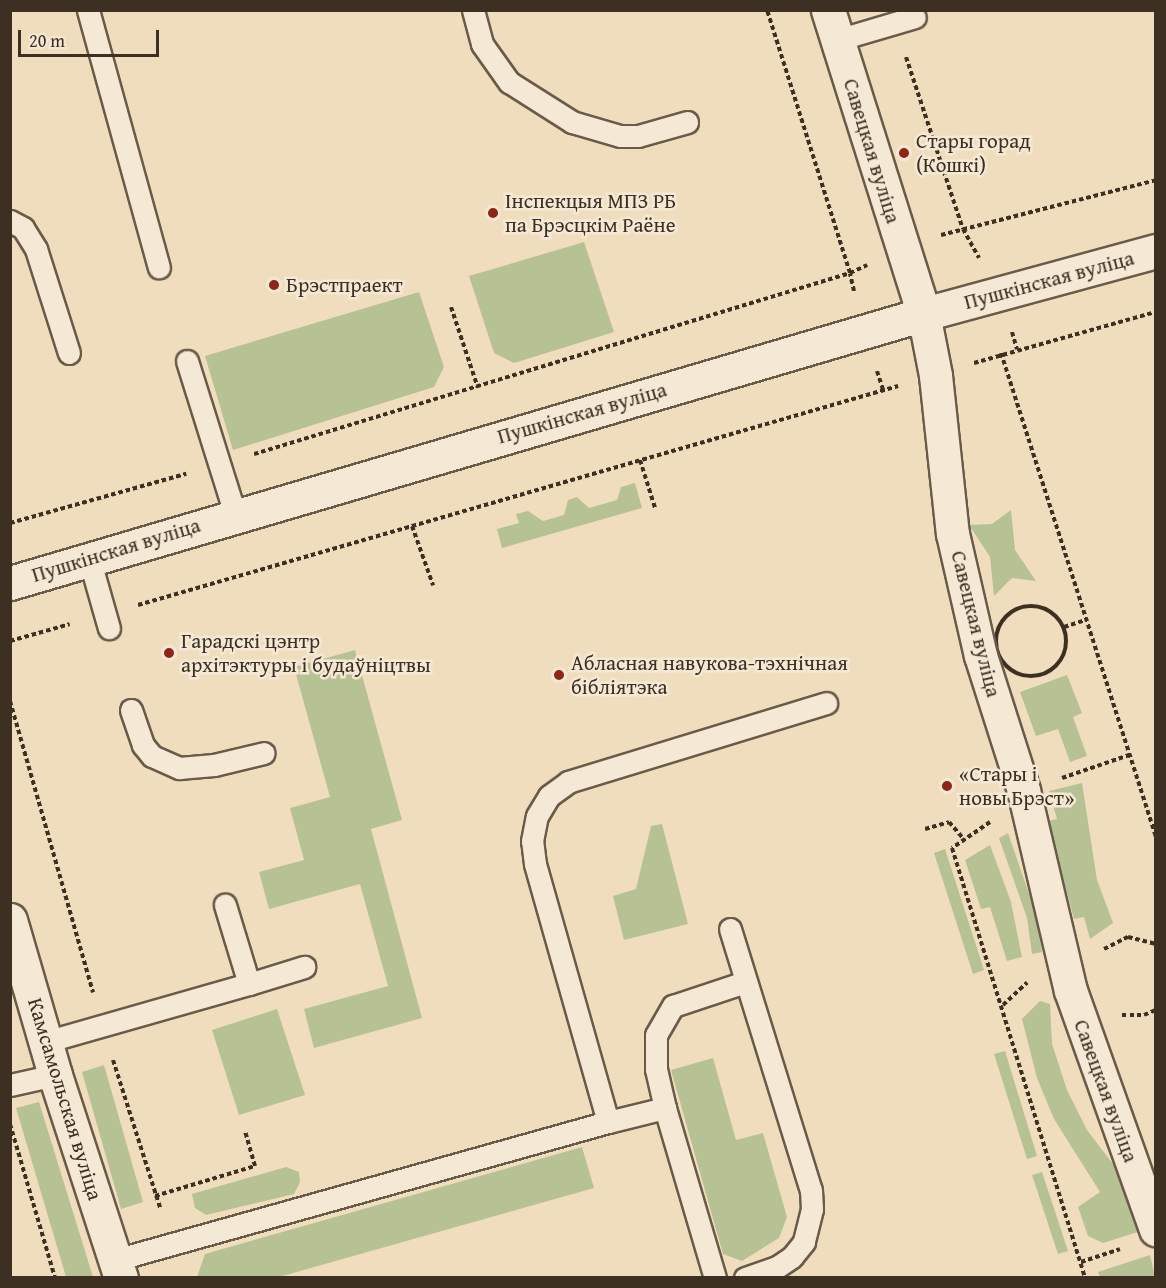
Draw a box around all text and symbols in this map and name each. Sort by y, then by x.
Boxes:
scale bar [21,18,162,56]
text: 20 m [29,27,65,54]
street label: Савецкая вуліца [838,76,906,226]
place label: Стары горад (Кошкі) [916,128,1031,178]
marker: Стары горад (Кошкі) [897,146,911,160]
place label: Інспекцыя МПЗ РБ па Брэсцкім Раёне [505,188,676,238]
marker: Інспекцыя МПЗ РБ па Брэсцкім Раёне [486,206,500,220]
street label: Пушкінская вуліца [961,245,1137,315]
place label: Брэстпраект [286,272,403,298]
marker: Брэстпраект [267,278,281,292]
street label: Пушкінская вуліца [494,377,670,449]
street label: Пушкінская вуліца [29,512,203,588]
street label: Савецкая вуліца [946,548,1006,700]
place label: Гарадскі цэнтр архітэктуры і будаўніцтвы [181,628,431,678]
marker: Гарадскі цэнтр архітэктуры і будаўніцтвы [162,646,176,660]
place label: Абласная навукова-тэхнічная бібліятэка [571,650,848,700]
marker: Абласная навукова-тэхнічная бібліятэка [552,668,566,682]
place label: «Стары і новы Брэст» [959,761,1074,811]
marker: «Стары і новы Брэст» [940,779,954,793]
street label: Камсамольская вуліца [22,995,108,1203]
street label: Савецкая вуліца [1069,1016,1143,1166]

